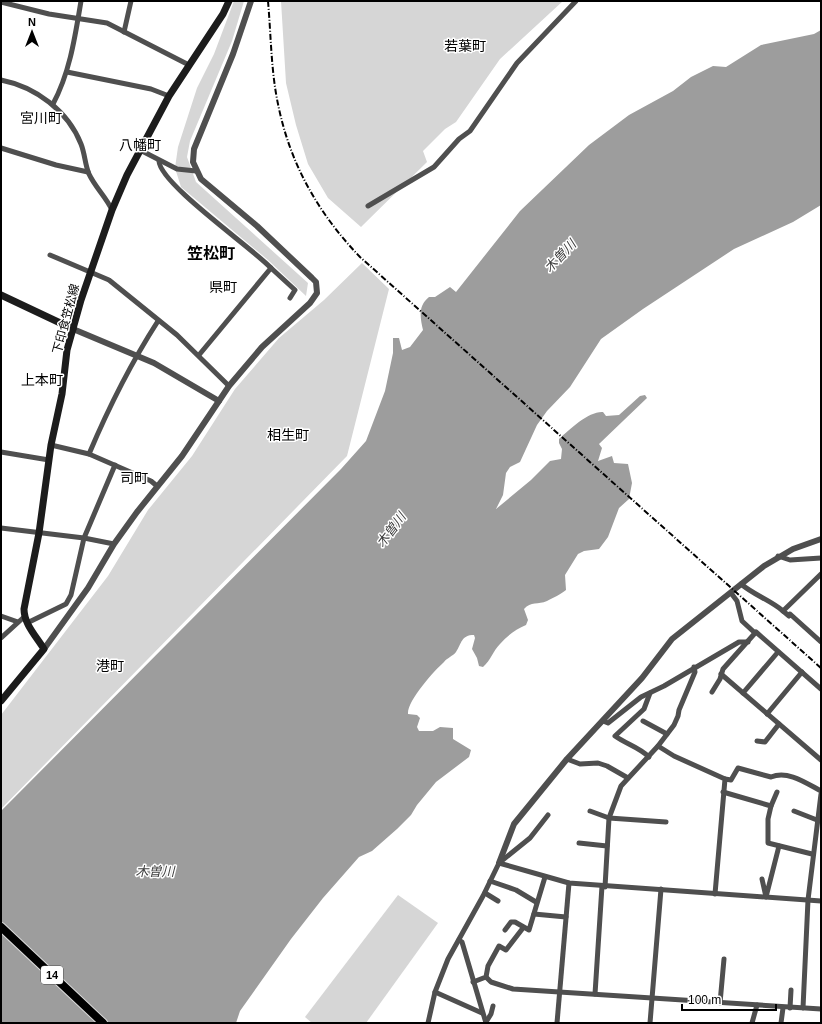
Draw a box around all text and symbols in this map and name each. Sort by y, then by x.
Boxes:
north arrow [12,12,52,52]
text: N [28,16,36,28]
district label: 若葉町 [444,38,486,54]
district label: 宮川町 [20,110,62,126]
district label: 八幡町 [119,137,161,153]
water label: 木曽川 [541,235,580,275]
district label: 笠松町 [187,245,235,262]
district label: 県町 [209,279,237,295]
street label: 下印食笠松線 [50,282,82,356]
district label: 上本町 [21,372,63,388]
district label: 相生町 [267,427,309,443]
district label: 司町 [120,470,148,486]
water label: 木曽川 [373,508,410,550]
district label: 港町 [96,658,124,674]
water label: 木曽川 [135,864,176,879]
road number: 14 [41,966,63,984]
scale bar [682,986,776,1012]
text: 100 m [688,993,721,1007]

